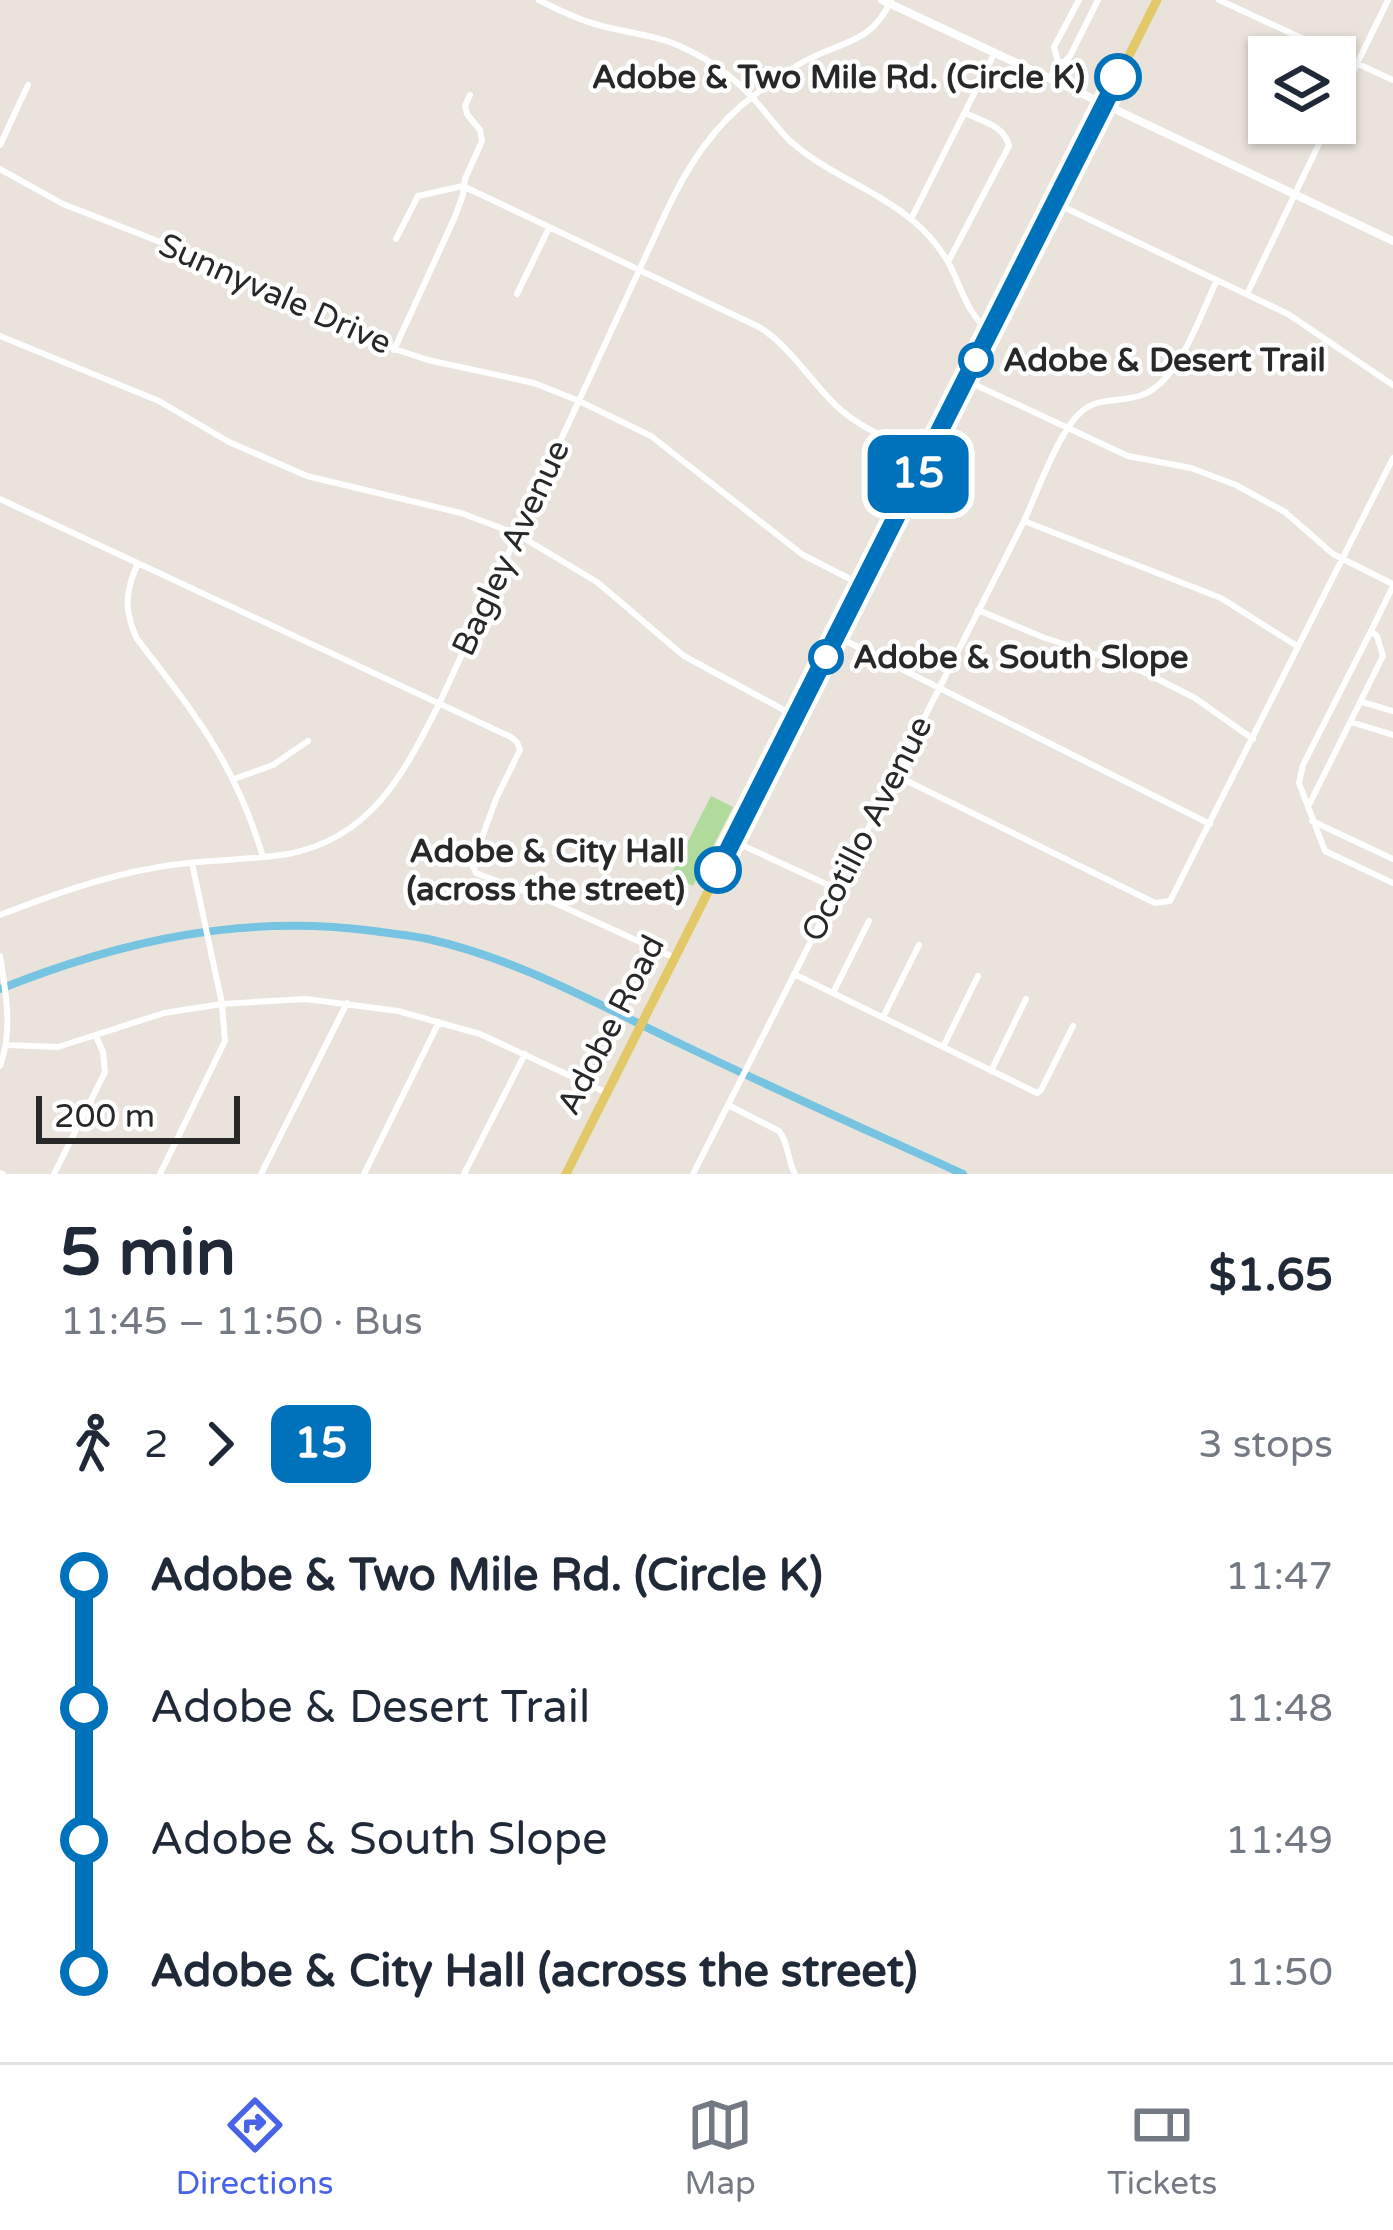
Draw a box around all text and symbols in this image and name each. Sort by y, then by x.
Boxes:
map controls [1248,36,1356,144]
button: layers [1248,36,1356,144]
marker: Adobe & Two Mile Rd. (Circle K) [1096,55,1140,99]
place label: Adobe & Two Mile Rd. (Circle K) [592,58,1085,97]
street label: Sunnyvale Drive [153,225,397,363]
place label: Adobe & Desert Trail [1003,341,1326,380]
marker: Adobe & Desert Trail [960,344,992,376]
street label: Bagley Avenue [444,434,578,662]
line badge: 15 [864,435,972,513]
text: 15 [892,448,944,499]
place label: Adobe & South Slope [853,638,1189,677]
marker: Adobe & South Slope [810,641,842,673]
street label: Ocotillo Avenue [793,710,941,948]
place label: Adobe & City Hall (across the street) [406,832,685,909]
marker: Adobe & City Hall (across the street) [696,848,740,892]
street label: Adobe Road [549,929,673,1121]
scale bar [36,1090,240,1143]
text: 200 m [54,1097,155,1136]
text: 5 min [60,1213,236,1293]
text: $1.65 [1209,1249,1333,1303]
text: 11:45 – 11:50 · Bus [60,1298,423,1345]
icon: walk [60,1411,126,1477]
icon: forward [187,1411,253,1477]
text: 15 [295,1418,347,1469]
text: 2 [144,1421,169,1468]
text: 3 stops [1198,1421,1333,1468]
text: Adobe & Two Mile Rd. (Circle K) [150,1549,823,1603]
text: 11:47 [1225,1553,1333,1600]
text: Adobe & Desert Trail [150,1681,590,1735]
text: 11:48 [1225,1685,1333,1732]
text: Adobe & South Slope [150,1813,608,1867]
text: 11:49 [1225,1817,1333,1864]
text: Adobe & City Hall (across the street) [150,1945,918,1999]
text: 11:50 [1225,1949,1333,1996]
tab: Directions [176,2092,333,2203]
tab: Map [685,2092,756,2203]
tab: Tickets [1107,2092,1217,2203]

